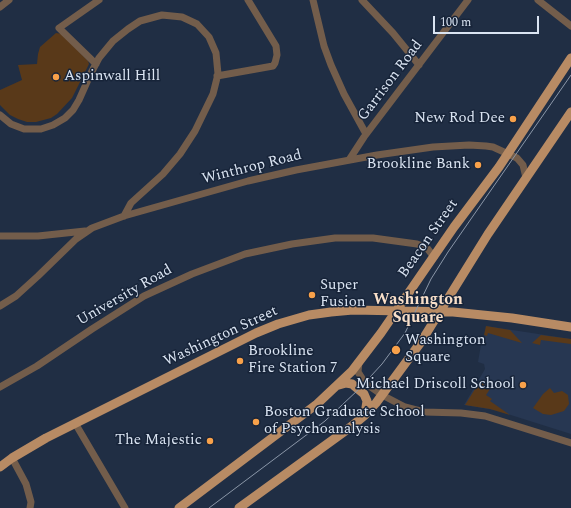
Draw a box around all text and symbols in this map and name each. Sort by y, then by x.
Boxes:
scale bar [435,8,541,34]
text: 100 m [440,13,471,32]
street label: Garrison Road [355,37,427,125]
place label: Aspinwall Hill [64,68,160,86]
marker: Aspinwall Hill [51,72,61,82]
place label: New Rod Dee [414,110,505,128]
marker: New Rod Dee [508,114,518,124]
street label: Winthrop Road [200,147,304,189]
place label: Brookline Bank [367,156,470,174]
marker: Brookline Bank [473,160,483,170]
street label: Beacon Street [395,196,463,282]
street label: University Road [74,261,176,331]
place label: Super Fusion [320,277,365,312]
marker: Super Fusion [307,290,317,300]
district label: Washington Square [373,291,463,329]
street label: Washington Street [161,303,281,371]
place label: Washington Square [405,332,486,367]
place label: Brookline Fire Station 7 [248,343,338,378]
marker: Washington Square [390,344,402,356]
marker: Brookline Fire Station 7 [235,356,245,366]
place label: Michael Driscoll School [356,376,515,394]
marker: Michael Driscoll School [518,380,528,390]
place label: Boston Graduate School of Psychoanalysis [264,404,425,439]
marker: Boston Graduate School of Psychoanalysis [251,417,261,427]
place label: The Majestic [115,432,202,450]
marker: The Majestic [205,436,215,446]

